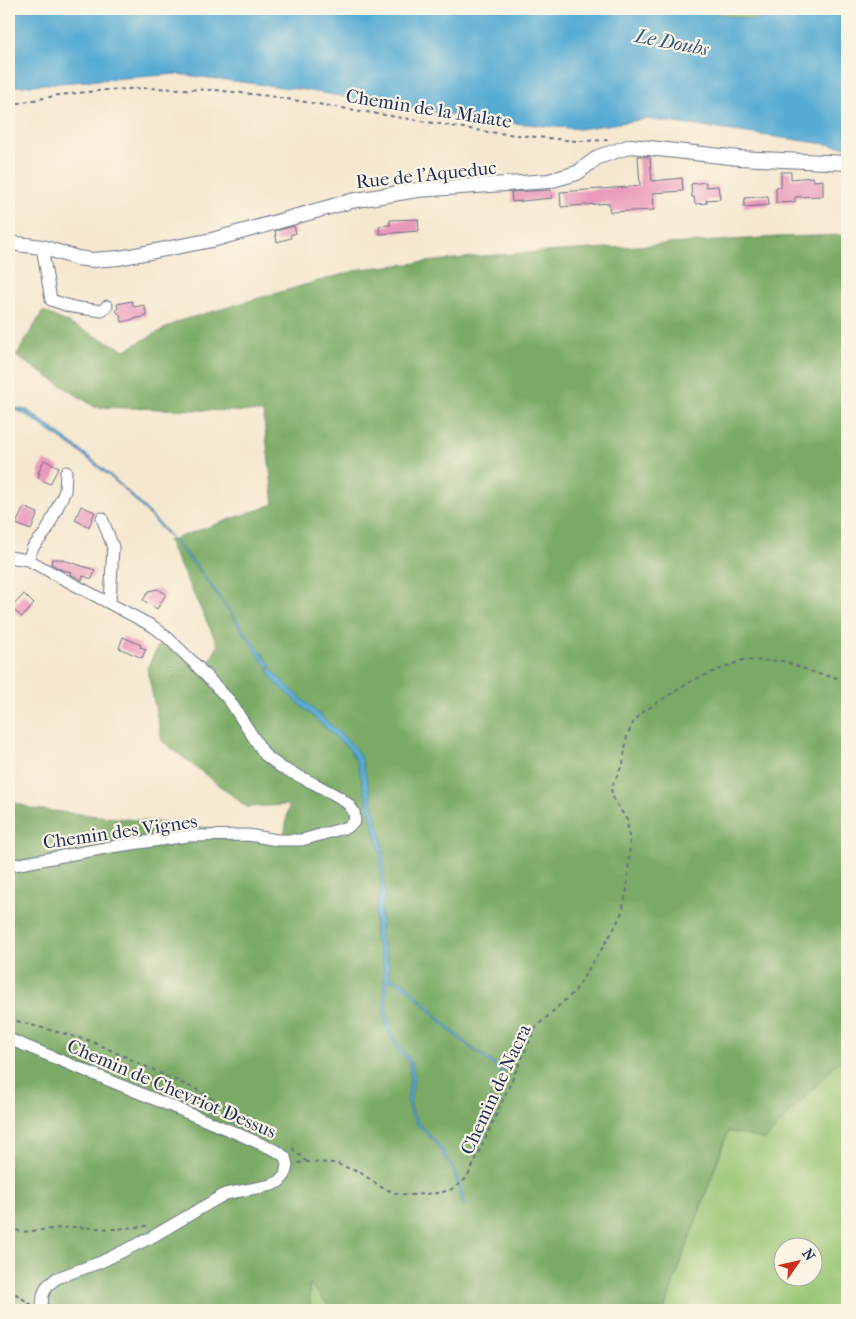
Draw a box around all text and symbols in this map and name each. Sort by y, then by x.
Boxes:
water label: Le Doubs [631,24,711,61]
street label: Chemin de la Malate [344,85,513,133]
street label: Rue de l'Aqueduc [355,157,498,193]
street label: Chemin des Vignes [42,810,199,854]
street label: Chemin de Nacra [456,1021,536,1158]
street label: Chemin de Chevriot Dessus [64,1035,279,1143]
north arrow [774,1236,824,1286]
text: N [798,1246,819,1264]

